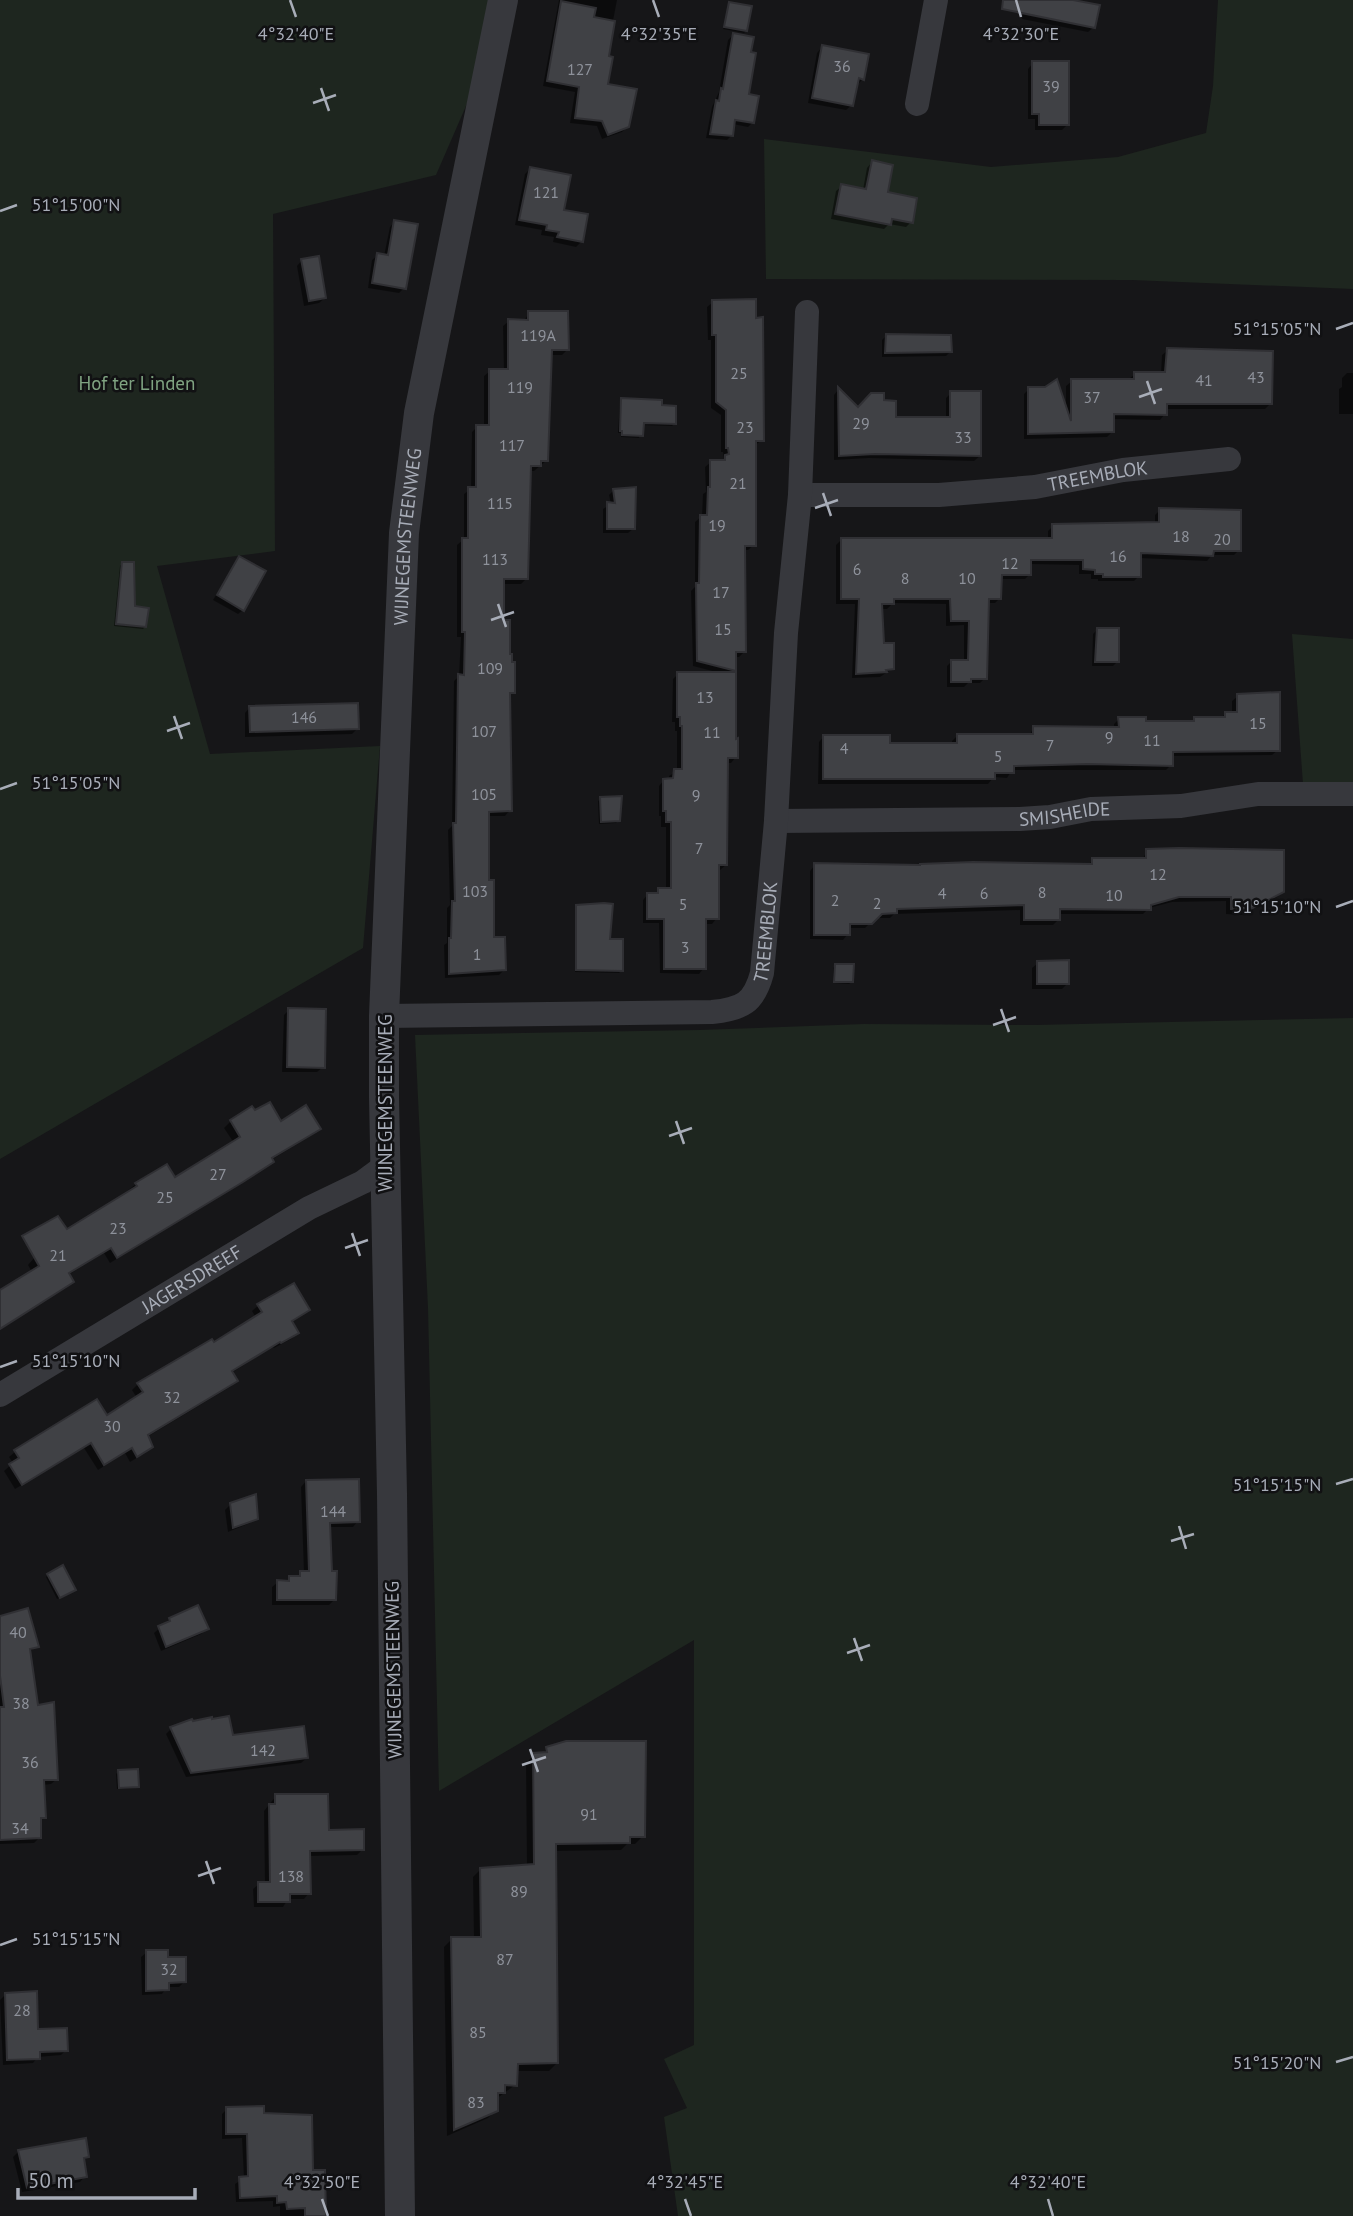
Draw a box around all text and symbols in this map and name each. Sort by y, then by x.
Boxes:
text: 4°32'40"E [258,22,334,45]
text: 4°32'35"E [621,22,697,45]
text: 4°32'30"E [983,22,1059,45]
house number: 36 [833,56,851,76]
house number: 127 [567,59,593,79]
house number: 39 [1042,76,1060,96]
house number: 121 [533,182,559,202]
text: 51°15'00"N [32,193,120,216]
text: 51°15'05"N [1233,317,1321,340]
house number: 119A [520,325,556,345]
house number: 25 [730,363,748,383]
house number: 43 [1247,367,1265,387]
house number: 41 [1195,370,1213,390]
park label: Hof ter Linden [79,371,195,395]
house number: 119 [507,377,533,397]
house number: 37 [1083,387,1101,407]
house number: 29 [852,413,870,433]
house number: 23 [736,417,754,437]
house number: 33 [954,427,972,447]
house number: 117 [499,435,525,455]
street label: WIJNEGEMSTEENWEG [388,447,427,626]
street label: TREEMBLOK [1045,456,1149,496]
house number: 21 [729,473,747,493]
house number: 115 [487,493,513,513]
house number: 19 [708,515,726,535]
house number: 18 [1172,526,1190,546]
house number: 20 [1213,529,1231,549]
house number: 16 [1109,546,1127,566]
house number: 113 [482,549,508,569]
house number: 12 [1001,553,1019,573]
house number: 6 [853,559,861,579]
house number: 8 [901,568,909,588]
house number: 10 [958,568,976,588]
house number: 17 [712,582,730,602]
house number: 15 [714,619,732,639]
house number: 109 [477,658,503,678]
house number: 13 [696,687,714,707]
house number: 146 [291,707,317,727]
house number: 15 [1249,713,1267,733]
house number: 107 [471,721,497,741]
house number: 11 [703,722,721,742]
house number: 9 [1105,727,1113,747]
house number: 11 [1143,730,1161,750]
house number: 7 [1046,735,1054,755]
house number: 4 [840,738,849,758]
house number: 5 [994,746,1002,766]
text: 51°15'05"N [32,771,120,794]
house number: 105 [471,784,497,804]
house number: 9 [692,785,700,805]
street label: SMISHEIDE [1018,796,1110,831]
house number: 7 [695,838,703,858]
house number: 12 [1149,864,1167,884]
street label: TREEMBLOK [748,880,782,986]
house number: 103 [462,881,488,901]
house number: 8 [1038,882,1046,902]
house number: 4 [938,883,947,903]
house number: 6 [980,883,988,903]
house number: 10 [1105,885,1123,905]
house number: 2 [831,890,839,910]
house number: 2 [873,893,881,913]
house number: 5 [679,894,687,914]
text: 51°15'10"N [1233,895,1321,918]
house number: 3 [681,937,689,957]
house number: 1 [473,944,481,964]
street label: WIJNEGEMSTEENWEG [373,1014,397,1192]
house number: 27 [209,1164,227,1184]
house number: 25 [156,1187,174,1207]
house number: 23 [109,1218,127,1238]
street label: JAGERSDREEF [136,1239,246,1319]
house number: 21 [49,1245,67,1265]
text: 51°15'10"N [32,1349,120,1372]
house number: 32 [163,1387,181,1407]
house number: 30 [103,1416,121,1436]
text: 51°15'15"N [1233,1473,1321,1496]
house number: 144 [320,1501,346,1521]
street label: WIJNEGEMSTEENWEG [379,1581,407,1759]
house number: 40 [9,1622,27,1642]
house number: 38 [12,1693,30,1713]
house number: 142 [250,1740,276,1760]
house number: 36 [21,1752,39,1772]
house number: 91 [580,1804,598,1824]
house number: 34 [11,1818,29,1838]
house number: 138 [278,1866,304,1886]
house number: 89 [510,1881,528,1901]
text: 51°15'15"N [32,1927,120,1950]
house number: 87 [496,1949,514,1969]
house number: 32 [160,1959,178,1979]
house number: 28 [13,2000,31,2020]
house number: 85 [469,2022,487,2042]
text: 51°15'20"N [1233,2051,1321,2074]
house number: 83 [467,2092,485,2112]
scale bar [18,2156,194,2200]
text: 50 m [28,2167,74,2194]
text: 4°32'50"E [284,2170,360,2193]
text: 4°32'45"E [647,2170,723,2193]
text: 4°32'40"E [1010,2170,1086,2193]

